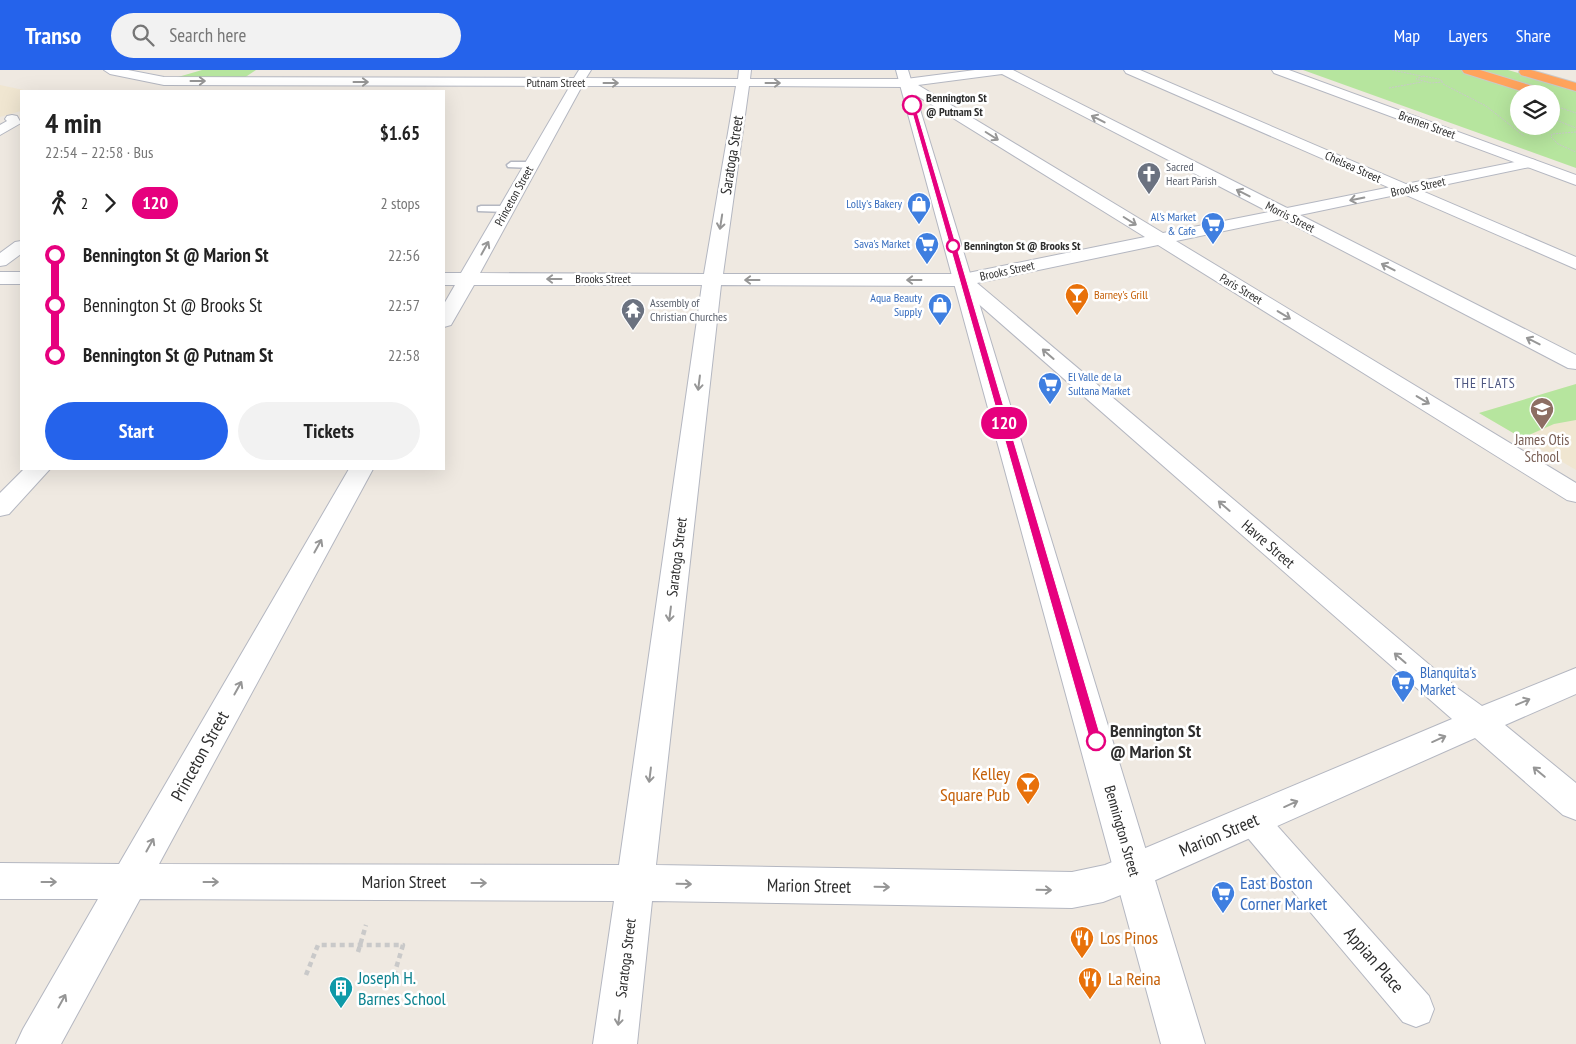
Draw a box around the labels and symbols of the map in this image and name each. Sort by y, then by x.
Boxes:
street label: Putnam Street [527,75,586,90]
one-way arrow [190,76,206,86]
one-way arrow [352,77,368,87]
one-way arrow [602,78,618,88]
one-way arrow [764,78,781,88]
place label: Bennington St @ Putnam St [926,90,987,119]
marker: Bennington St @ Putnam St [902,95,922,115]
street label: Bremen Street [1397,107,1458,142]
street label: Saratoga Street [716,114,747,196]
one-way arrow [1091,114,1106,124]
one-way arrow [985,131,999,141]
street label: Chelsea Street [1323,148,1384,186]
place label: Sacred Heart Parish [1166,159,1217,188]
church icon: Sacred Heart Parish [1136,161,1162,195]
street label: Princeton Street [491,163,537,228]
street label: Brooks Street [1389,173,1447,200]
one-way arrow [1236,188,1251,197]
shop icon: Lolly's Bakery [906,191,932,225]
one-way arrow [1350,194,1366,204]
place label: Lolly's Bakery [846,196,902,211]
street label: Morris Street [1263,198,1318,236]
place label: Al's Market & Cafe [1151,209,1197,238]
supermarket icon: Al's Market & Cafe [1200,211,1226,245]
one-way arrow [716,214,726,230]
one-way arrow [1123,217,1137,227]
supermarket icon: Sava's Market [914,231,940,265]
place label: Sava's Market [854,236,911,251]
place label: Bennington St @ Brooks St [964,238,1081,253]
marker: Bennington St @ Brooks St [946,239,960,253]
one-way arrow [480,241,490,256]
street label: Brooks Street [978,257,1036,284]
one-way arrow [1380,262,1395,272]
street label: Paris Street [1217,270,1266,308]
street label: Brooks Street [575,271,631,286]
one-way arrow [547,274,563,284]
one-way arrow [744,275,760,284]
one-way arrow [907,275,923,285]
bar icon: Barney's Grill [1064,282,1090,316]
place label: Barney's Grill [1094,287,1148,302]
place label: Aqua Beauty Supply [870,290,922,319]
shop icon: Aqua Beauty Supply [927,292,953,326]
place label: Assembly of Christian Churches [650,295,727,324]
temple icon: Assembly of Christian Churches [620,297,646,331]
one-way arrow [1277,310,1291,321]
one-way arrow [1525,336,1540,346]
one-way arrow [1042,348,1055,359]
place label: El Valle de la Sultana Market [1068,369,1131,398]
supermarket icon: El Valle de la Sultana Market [1037,371,1063,405]
district label: THE FLATS [1454,374,1516,392]
one-way arrow [694,375,704,391]
one-way arrow [1415,396,1429,406]
school or university icon: James Otis School [1529,396,1555,430]
line badge: 120 [975,407,1033,439]
place label: James Otis School [1514,430,1569,466]
one-way arrow [1218,500,1231,511]
street label: Havre Street [1238,515,1299,572]
street label: Saratoga Street [662,516,691,598]
one-way arrow [314,539,323,554]
one-way arrow [665,605,675,621]
one-way arrow [1394,652,1407,663]
place label: Blanquita's Market [1420,663,1476,699]
supermarket icon: Blanquita's Market [1390,669,1416,703]
one-way arrow [234,681,244,695]
one-way arrow [1515,697,1530,707]
street label: Princeton Street [165,707,234,805]
place label: Bennington St @ Marion St [1110,719,1202,763]
marker: Bennington St @ Marion St [1086,731,1106,751]
one-way arrow [1431,733,1446,743]
place label: Kelley Square Pub [940,762,1010,806]
one-way arrow [644,767,654,783]
one-way arrow [1532,767,1545,778]
bar icon: Kelley Square Pub [1015,771,1041,805]
street label: Bennington Street [1100,783,1145,879]
one-way arrow [1283,799,1298,809]
street label: Marion Street [1176,807,1262,862]
one-way arrow [146,838,156,852]
street label: Marion Street [362,870,446,893]
place label: East Boston Corner Market [1240,871,1327,915]
street label: Marion Street [767,873,851,898]
one-way arrow [40,877,56,887]
one-way arrow [202,877,219,887]
one-way arrow [470,878,486,888]
one-way arrow [676,879,692,889]
supermarket icon: East Boston Corner Market [1210,880,1236,914]
one-way arrow [873,882,889,892]
one-way arrow [1036,885,1052,895]
street label: Saratoga Street [611,917,640,999]
street label: Appian Place [1339,922,1409,997]
restaurant icon: Los Pinos [1069,925,1095,959]
place label: Los Pinos [1100,926,1158,949]
place label: Joseph H. Barnes School [357,966,446,1010]
restaurant icon: La Reina [1077,966,1103,1000]
place label: La Reina [1108,967,1161,990]
building icon: Joseph H. Barnes School [328,975,354,1009]
one-way arrow [57,994,67,1009]
one-way arrow [613,1010,623,1026]

